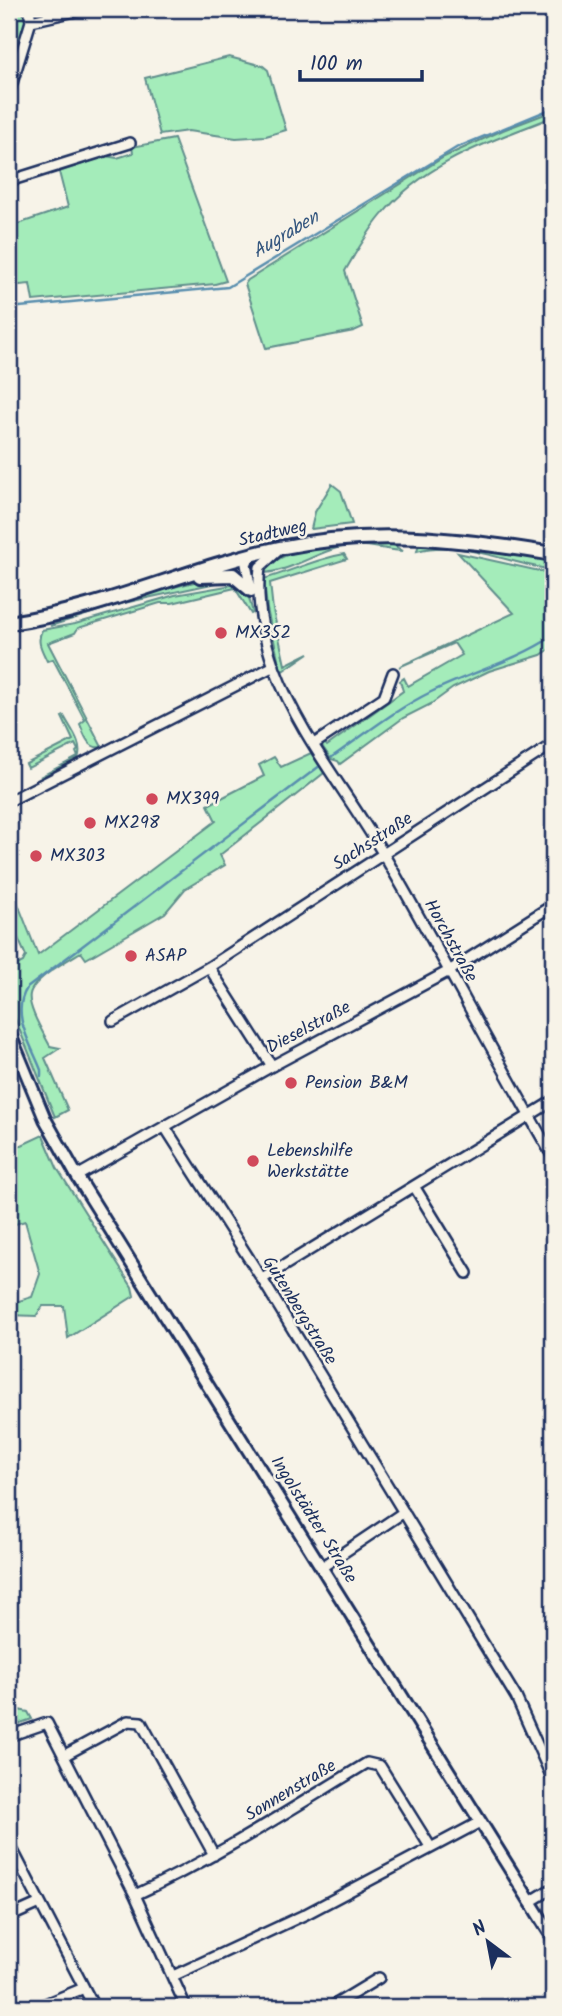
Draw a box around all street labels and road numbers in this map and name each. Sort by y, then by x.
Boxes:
street label: Stadtweg [236,512,310,556]
street label: Sachsstraße [327,805,419,879]
street label: Horchstraße [415,894,485,988]
street label: Dieselstraße [262,994,356,1062]
street label: Gutenbergstraße [254,1251,344,1371]
street label: Ingolstädter Straße [262,1450,364,1590]
street label: Sonnenstraße [240,1752,342,1830]

